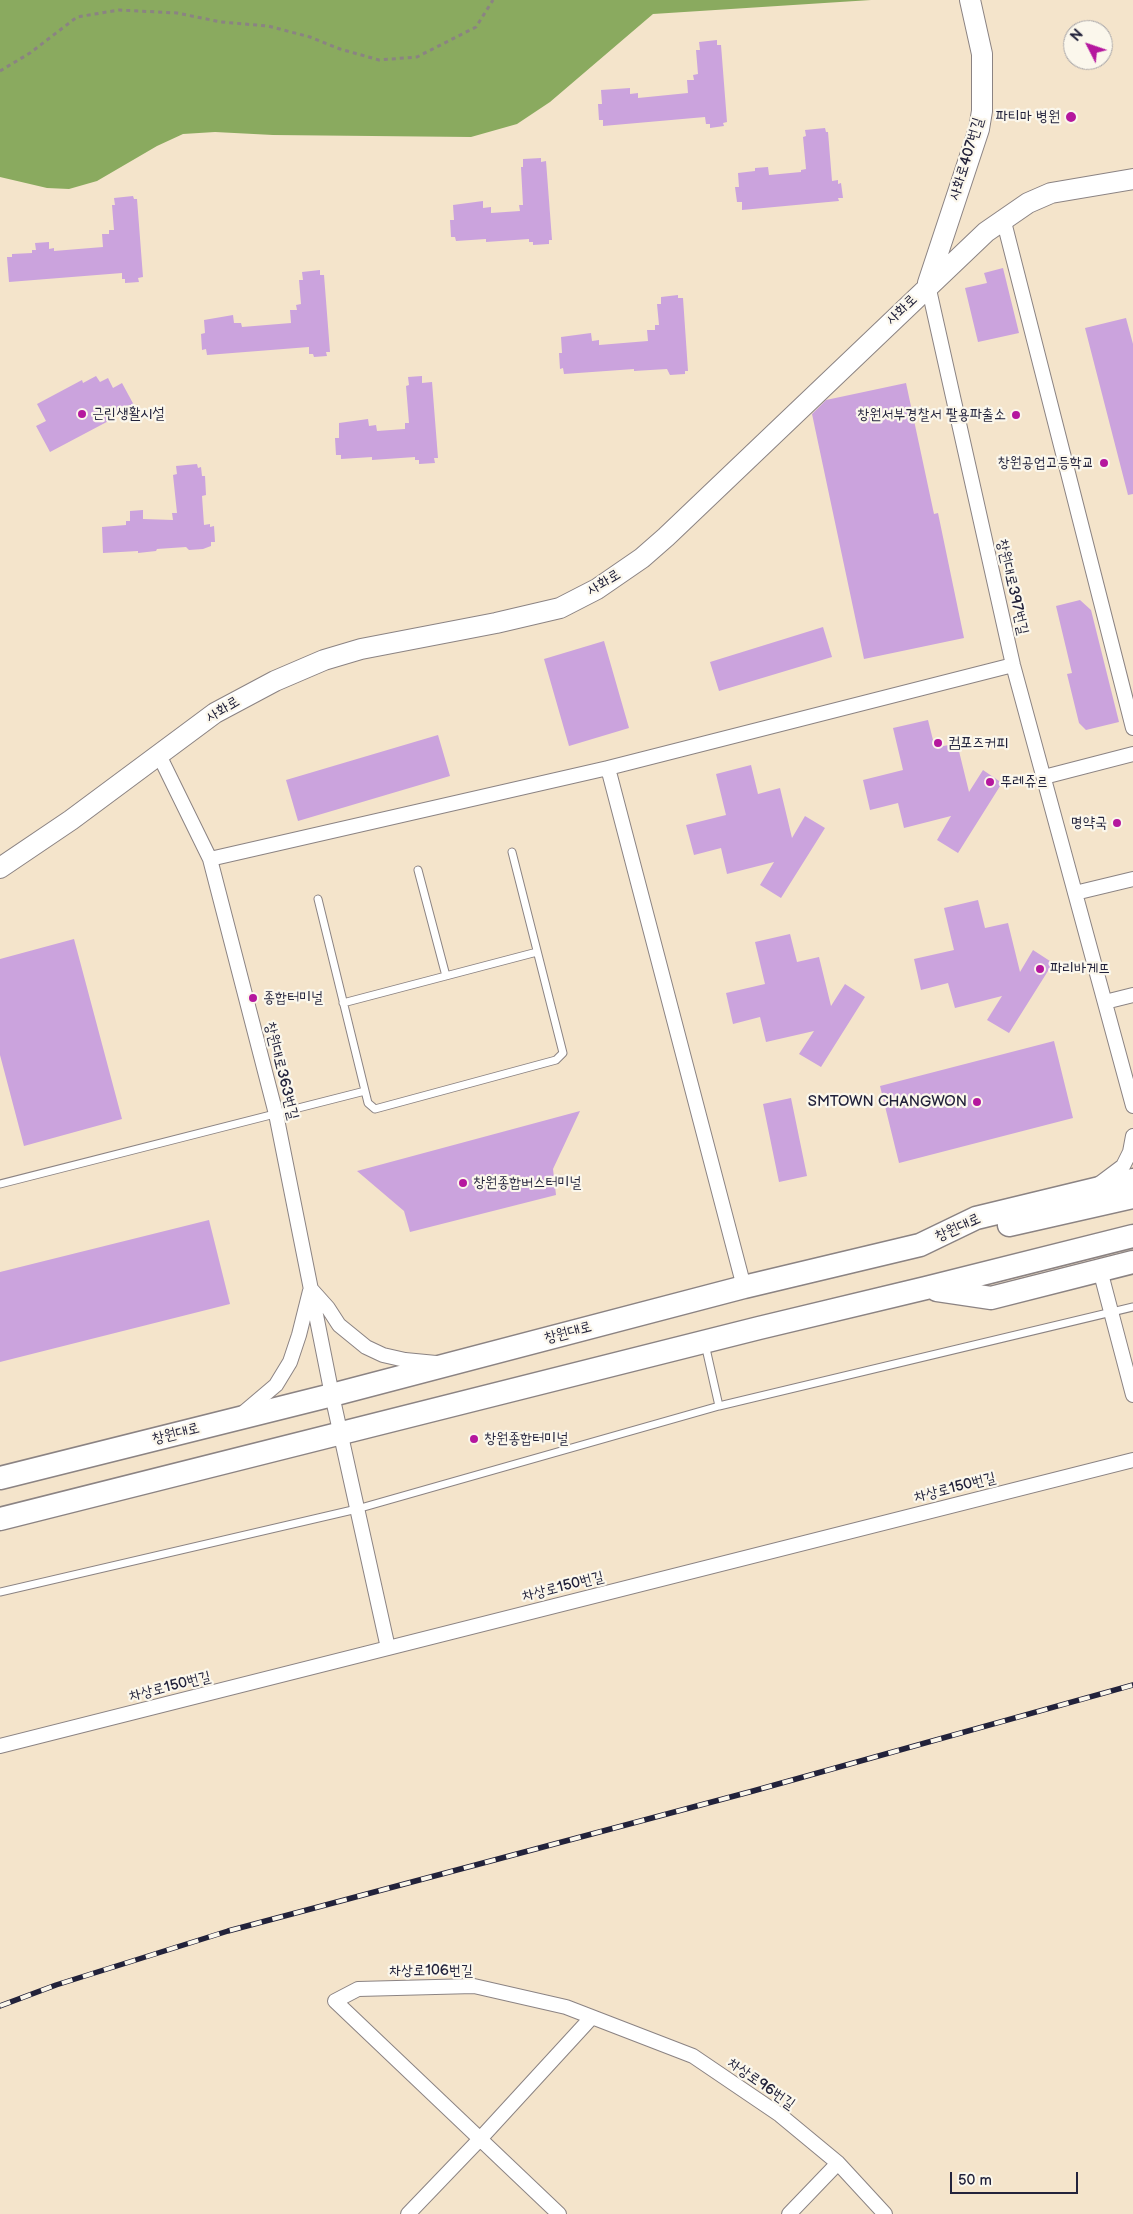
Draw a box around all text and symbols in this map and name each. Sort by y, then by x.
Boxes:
north arrow [1063,20,1113,70]
text: N [1067,26,1087,45]
place label: 파티마 병원 [996,108,1060,126]
marker: 파티마 병원 [1064,110,1078,124]
street label: 사화로407번길 [946,115,988,203]
street label: 사화로 [883,291,921,329]
place label: 근린생활시설 [92,405,164,423]
place label: 창원서부경찰서 팔용파출소 [857,406,1006,424]
marker: 근린생활시설 [76,408,88,420]
marker: 창원서부경찰서 팔용파출소 [1010,409,1022,421]
place label: 창원공업고등학교 [997,454,1094,472]
marker: 창원공업고등학교 [1098,457,1110,469]
street label: 창원대로397번길 [992,537,1032,637]
street label: 사화로 [584,566,624,600]
street label: 사화로 [203,693,243,727]
place label: 컴포즈커피 [948,734,1008,752]
marker: 컴포즈커피 [932,737,944,749]
place label: 뚜레쥬르 [1000,773,1048,791]
marker: 뚜레쥬르 [984,776,996,788]
place label: 명약국 [1071,814,1107,832]
marker: 명약국 [1111,817,1123,829]
place label: 파리바게뜨 [1050,960,1110,978]
marker: 파리바게뜨 [1034,963,1046,975]
place label: 종합터미널 [263,989,323,1007]
marker: 종합터미널 [247,992,259,1004]
street label: 창원대로363번길 [260,1020,302,1122]
place label: SMTOWN CHANGWON [808,1093,967,1111]
marker: SMTOWN CHANGWON [971,1096,983,1108]
place label: 창원종합버스터미널 [473,1174,582,1192]
marker: 창원종합버스터미널 [457,1177,469,1189]
street label: 창원대로 [932,1210,984,1246]
street label: 창원대로 [542,1318,594,1348]
street label: 창원대로 [150,1419,202,1449]
place label: 창원종합터미널 [484,1430,568,1448]
marker: 창원종합터미널 [468,1433,480,1445]
street label: 차상로150번길 [912,1469,998,1507]
street label: 차상로150번길 [520,1568,606,1606]
street label: 차상로150번길 [127,1668,213,1706]
street label: 차상로106번길 [389,1962,473,1980]
street label: 차상로96번길 [724,2054,798,2114]
scale bar [953,2162,1080,2194]
text: 50 m [958,2171,992,2190]

